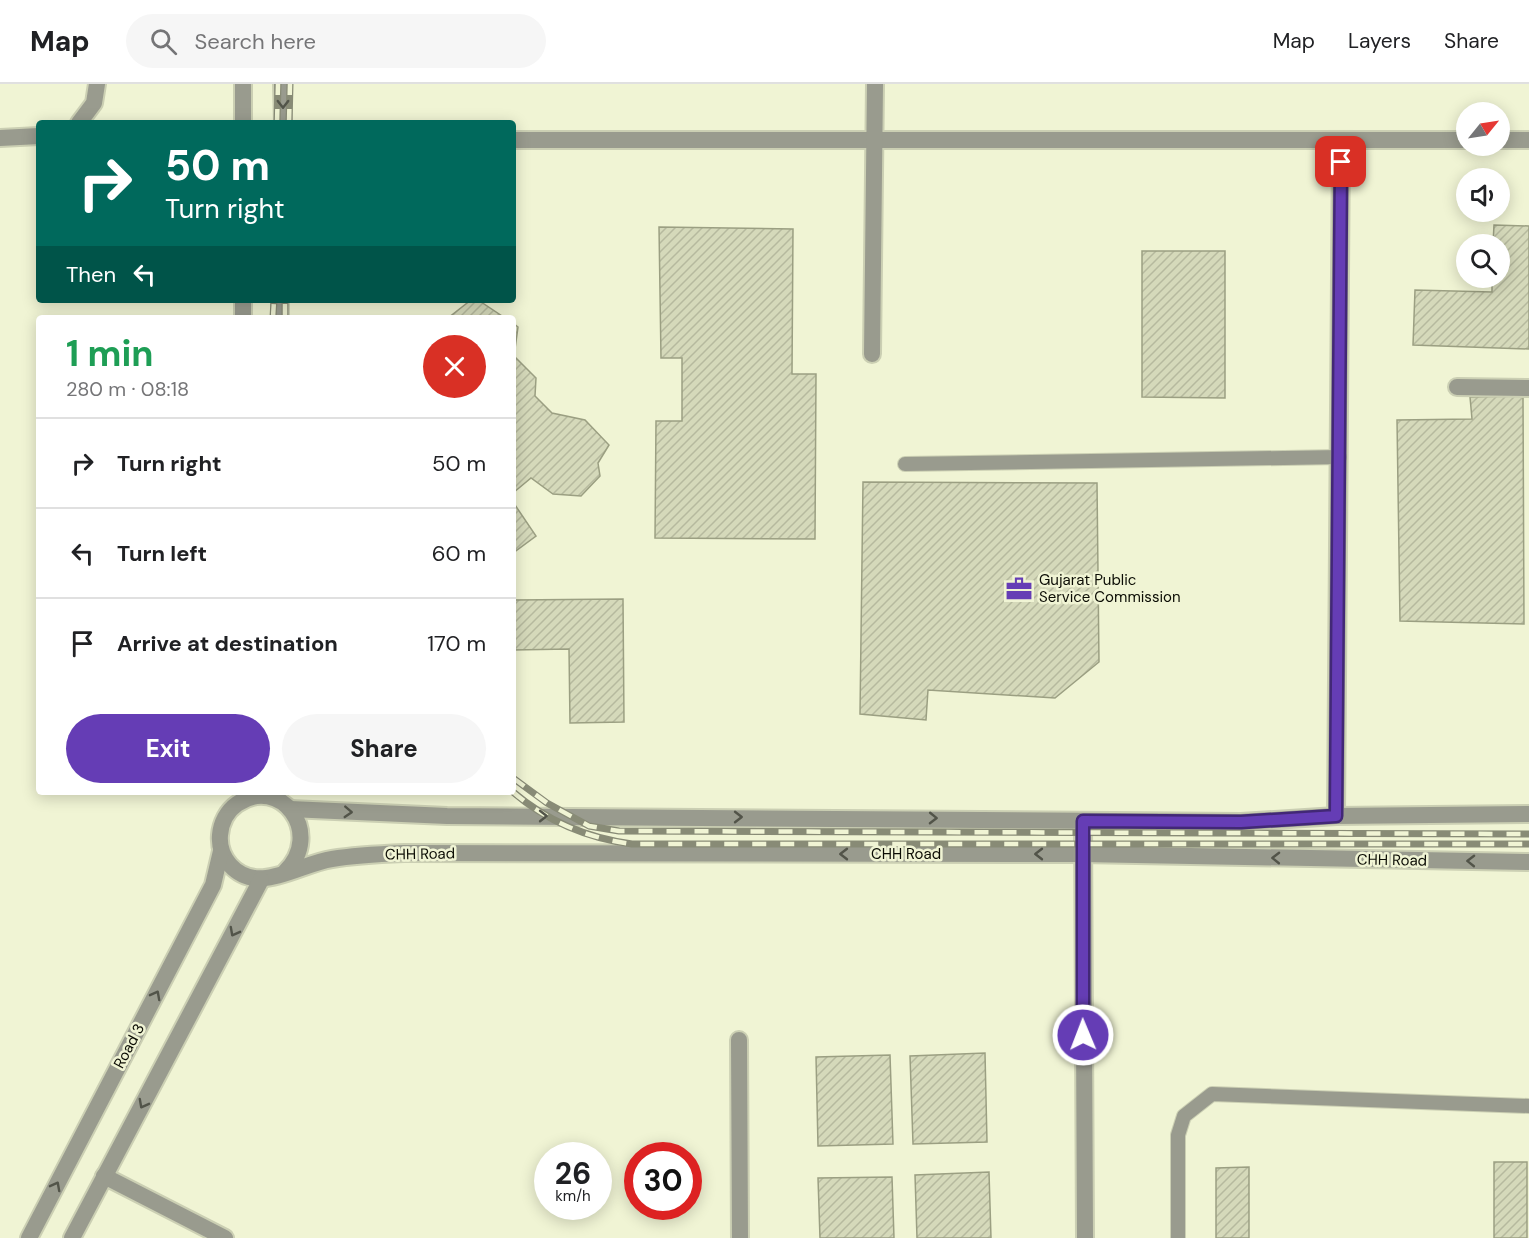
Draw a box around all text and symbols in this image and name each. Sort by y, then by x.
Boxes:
search box [126,14,546,68]
text: Map [30,23,90,60]
icon: search [147,25,180,58]
text: Search here [195,27,316,56]
text: Map [1273,27,1315,55]
text: Layers [1348,27,1411,55]
text: Share [1444,27,1499,55]
one-way arrow [277,99,289,108]
north arrow [1456,102,1510,156]
map controls [1456,102,1510,288]
pin [1315,136,1366,187]
text: 50 m [165,138,270,193]
icon: right [66,144,144,222]
icon: arrive [1324,145,1357,178]
button: sound [1456,168,1510,222]
text: Turn right [165,191,285,226]
button: search [1456,234,1510,288]
icon: left [128,258,161,291]
text: Then [66,260,116,289]
text: 1 min [66,330,154,377]
button: close [423,335,486,398]
text: 280 m · 08:18 [66,376,189,402]
icon: right [66,447,99,480]
text: Turn right [117,449,222,478]
text: 50 m [432,449,486,478]
icon: left [66,537,99,570]
text: Turn left [117,539,207,568]
text: 60 m [432,539,486,568]
place label: Gujarat Public Service Commission [1039,570,1181,607]
office icon: Gujarat Public Service Commission [1004,574,1034,604]
icon: arrive [66,627,99,660]
text: Arrive at destination [117,629,338,658]
text: 170 m [427,629,486,658]
button: Exit [66,714,270,783]
button: Share [282,714,486,783]
one-way arrow [344,805,353,818]
one-way arrow [539,810,548,822]
one-way arrow [734,811,743,823]
one-way arrow [929,812,938,825]
street label: CHH Road [385,843,455,865]
street label: CHH Road [871,844,941,864]
one-way arrow [839,848,848,860]
one-way arrow [1034,848,1043,860]
street label: CHH Road [1357,849,1427,871]
one-way arrow [1271,851,1280,864]
one-way arrow [1466,855,1475,868]
one-way arrow [230,925,241,936]
one-way arrow [148,990,160,1001]
position arrow [1051,1003,1115,1067]
street label: Road 3 [109,1020,149,1072]
one-way arrow [139,1098,150,1108]
speed limit sign: 30 [624,1142,702,1220]
text: 26 [555,1154,591,1193]
one-way arrow [49,1182,60,1192]
text: km/h [555,1186,591,1206]

